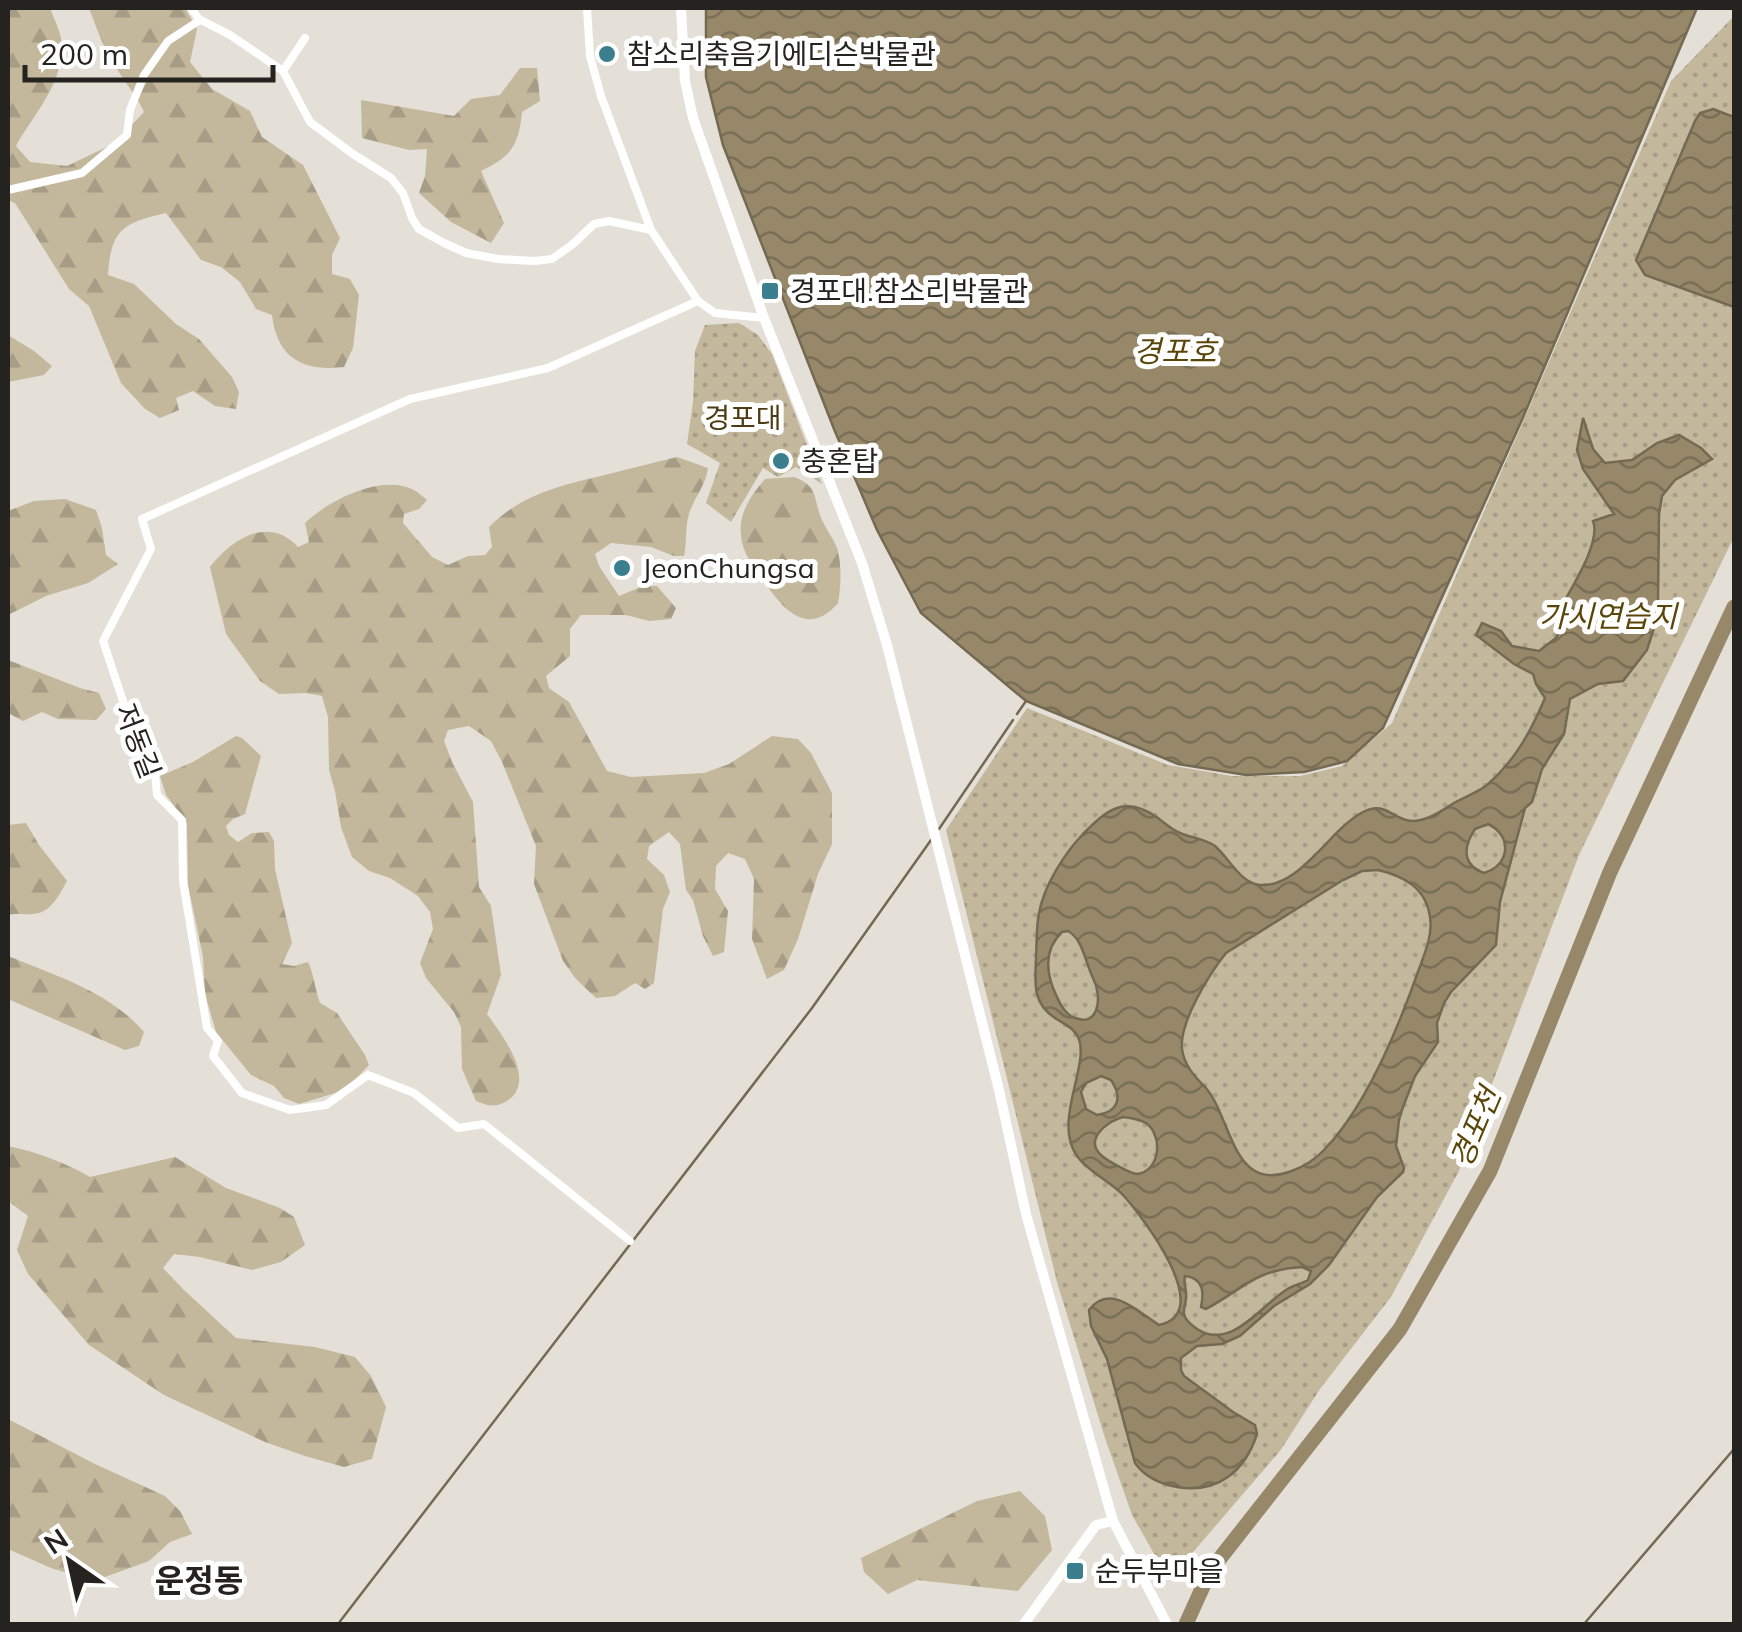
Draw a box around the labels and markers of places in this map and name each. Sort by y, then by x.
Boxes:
place label: 참소리축음기에디슨박물관 [627,36,936,71]
marker: 참소리축음기에디슨박물관 [596,43,618,65]
place label: 경포대.참소리박물관 [790,273,1028,308]
marker: 경포대.참소리박물관 [759,280,781,302]
place label: 충혼탑 [801,443,878,478]
marker: 충혼탑 [770,450,792,472]
place label: JeonChungsa [642,550,815,585]
marker: JeonChungsa [611,557,633,579]
place label: 순두부마을 [1095,1553,1224,1588]
marker: 순두부마을 [1064,1560,1086,1582]

